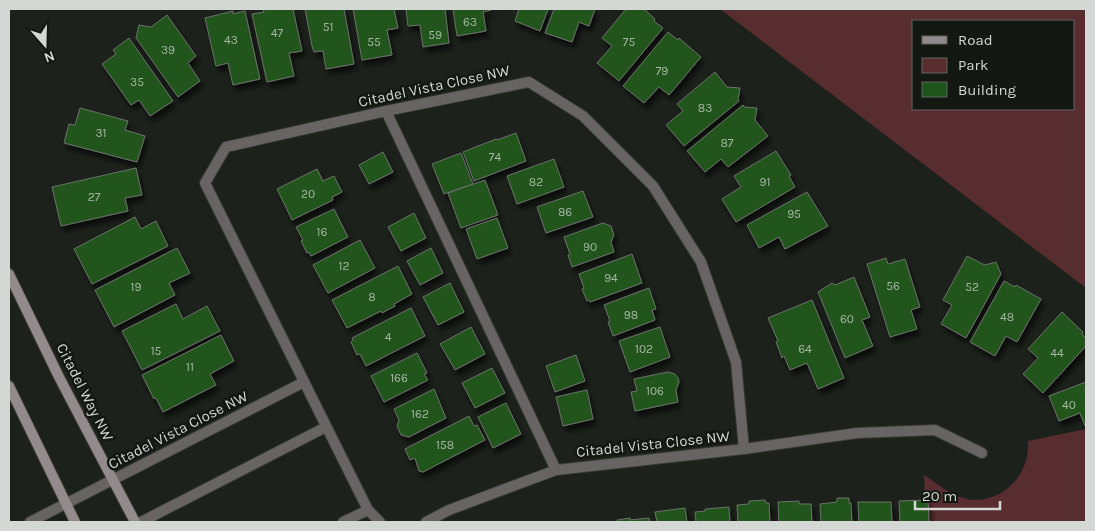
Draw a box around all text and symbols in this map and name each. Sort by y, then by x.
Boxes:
house number: 63 [463,15,477,29]
north arrow [20,20,70,70]
house number: 51 [323,20,333,34]
legend [912,20,1075,110]
house number: 47 [271,26,284,40]
house number: 59 [428,28,442,42]
text: Road [958,31,993,49]
house number: 43 [224,33,238,47]
house number: 55 [367,35,381,49]
house number: 75 [623,35,635,49]
house number: 39 [161,43,175,57]
text: N [42,47,57,66]
text: Park [958,56,988,74]
street label: Citadel Vista Close NW [357,61,512,111]
house number: 79 [656,64,668,78]
house number: 35 [130,75,144,89]
text: Building [958,81,1016,99]
house number: 83 [698,101,712,115]
house number: 31 [95,126,107,140]
house number: 87 [720,136,734,150]
house number: 74 [489,150,501,164]
house number: 82 [529,175,543,189]
house number: 91 [760,175,770,189]
house number: 20 [301,187,315,201]
house number: 27 [88,190,101,204]
house number: 86 [558,205,572,219]
house number: 95 [787,207,801,221]
house number: 16 [317,225,328,239]
house number: 90 [583,240,597,254]
house number: 12 [339,259,350,273]
house number: 94 [604,271,618,285]
house number: 56 [886,279,900,293]
house number: 19 [131,280,141,294]
house number: 52 [965,280,979,294]
house number: 8 [368,290,376,304]
house number: 98 [624,308,638,322]
house number: 48 [1000,310,1014,324]
house number: 60 [840,312,854,326]
house number: 4 [385,330,392,344]
street label: Citadel Way NW [53,340,118,444]
house number: 102 [635,342,653,356]
house number: 64 [798,342,812,356]
house number: 15 [151,344,162,358]
house number: 44 [1050,346,1064,360]
house number: 11 [186,360,194,374]
house number: 166 [390,371,408,385]
house number: 106 [646,384,664,398]
street label: Citadel Vista Close NW [105,387,251,473]
house number: 40 [1062,398,1076,412]
house number: 162 [411,407,429,421]
street label: Citadel Vista Close NW [575,427,731,461]
house number: 158 [436,438,454,452]
scale bar [915,478,1000,510]
text: 20 m [922,487,957,505]

